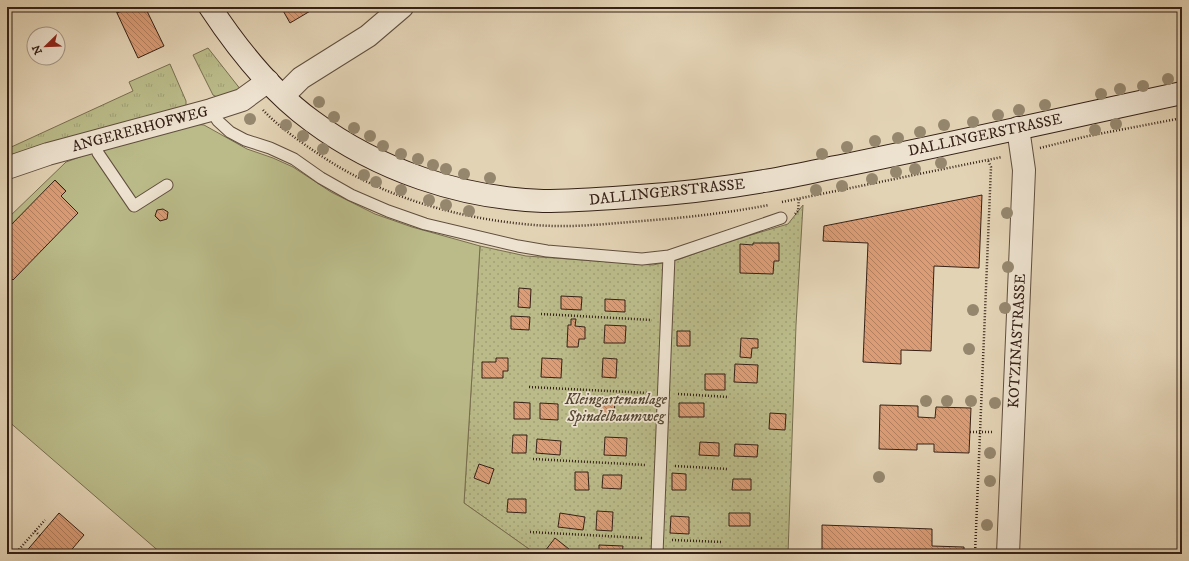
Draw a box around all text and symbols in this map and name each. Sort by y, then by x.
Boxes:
north arrow [26,26,66,66]
text: N [30,43,46,56]
street label: ANGERERHOFWEG [70,102,211,156]
street label: DALLINGERSTRASSE [906,109,1064,161]
street label: DALLINGERSTRASSE [588,174,746,210]
street label: KOTZINASTRASSE [1004,273,1030,409]
park label: Kleingartenanlage Spindelbaumweg [564,390,668,426]

